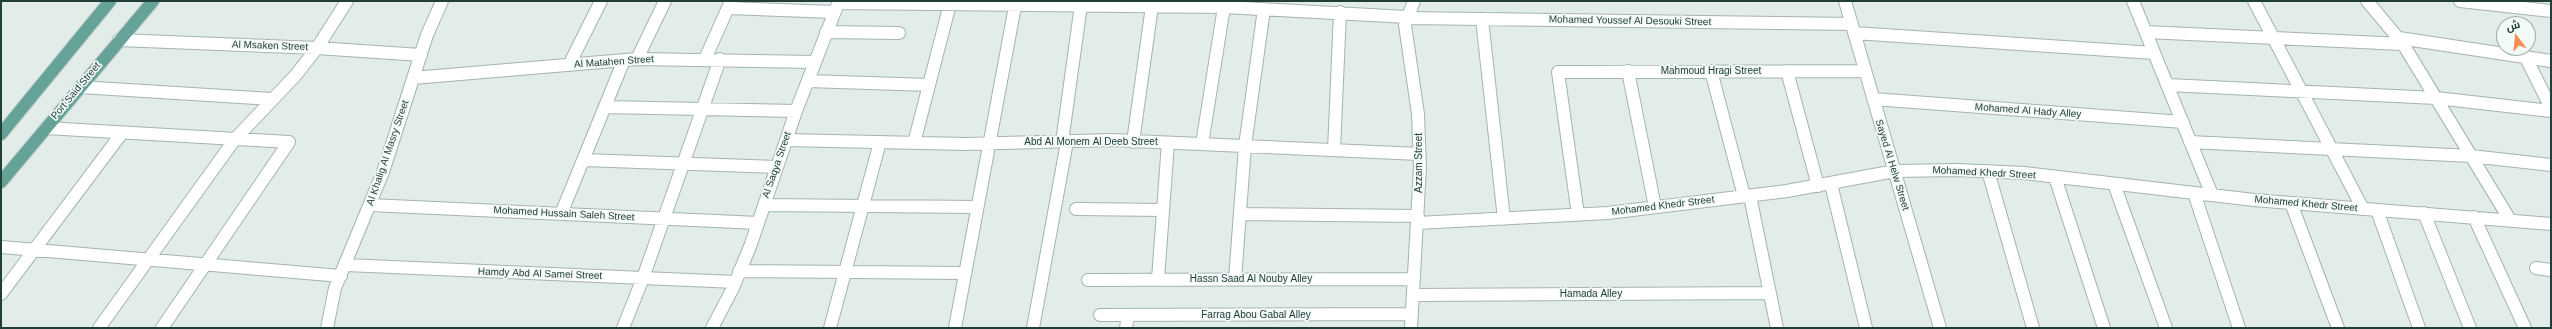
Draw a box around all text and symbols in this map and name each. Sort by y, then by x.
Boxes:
street label: Mohamed Youssef Al Desouki Street [1549,14,1711,28]
north arrow [2496,16,2536,56]
text: ش [2505,18,2521,33]
street label: Al Msaken Street [232,39,308,53]
street label: Al Matahen Street [574,53,654,71]
street label: Port Said Street [49,60,103,122]
street label: Mahmoud Hragi Street [1661,65,1761,77]
street label: Al Khalig Al Masry Street [364,99,412,207]
street label: Mohamed Al Hady Alley [1974,101,2082,121]
street label: Sayed Al Helw Street [1872,118,1912,212]
street label: Al Saqya Street [760,130,794,200]
street label: Azzam Street [1413,133,1425,193]
street label: Abd Al Monem Al Deeb Street [1024,136,1158,148]
street label: Mohamed Khedr Street [1932,164,2036,182]
street label: Mohamed Khedr Street [1611,194,1715,218]
street label: Mohamed Khedr Street [2254,194,2358,214]
street label: Mohamed Hussain Saleh Street [493,204,635,224]
street label: Hamdy Abd Al Samei Street [478,266,602,282]
street label: Hassn Saad Al Nouby Alley [1190,273,1312,285]
street label: Hamada Alley [1560,288,1622,300]
street label: Farrag Abou Gabal Alley [1201,309,1311,321]

